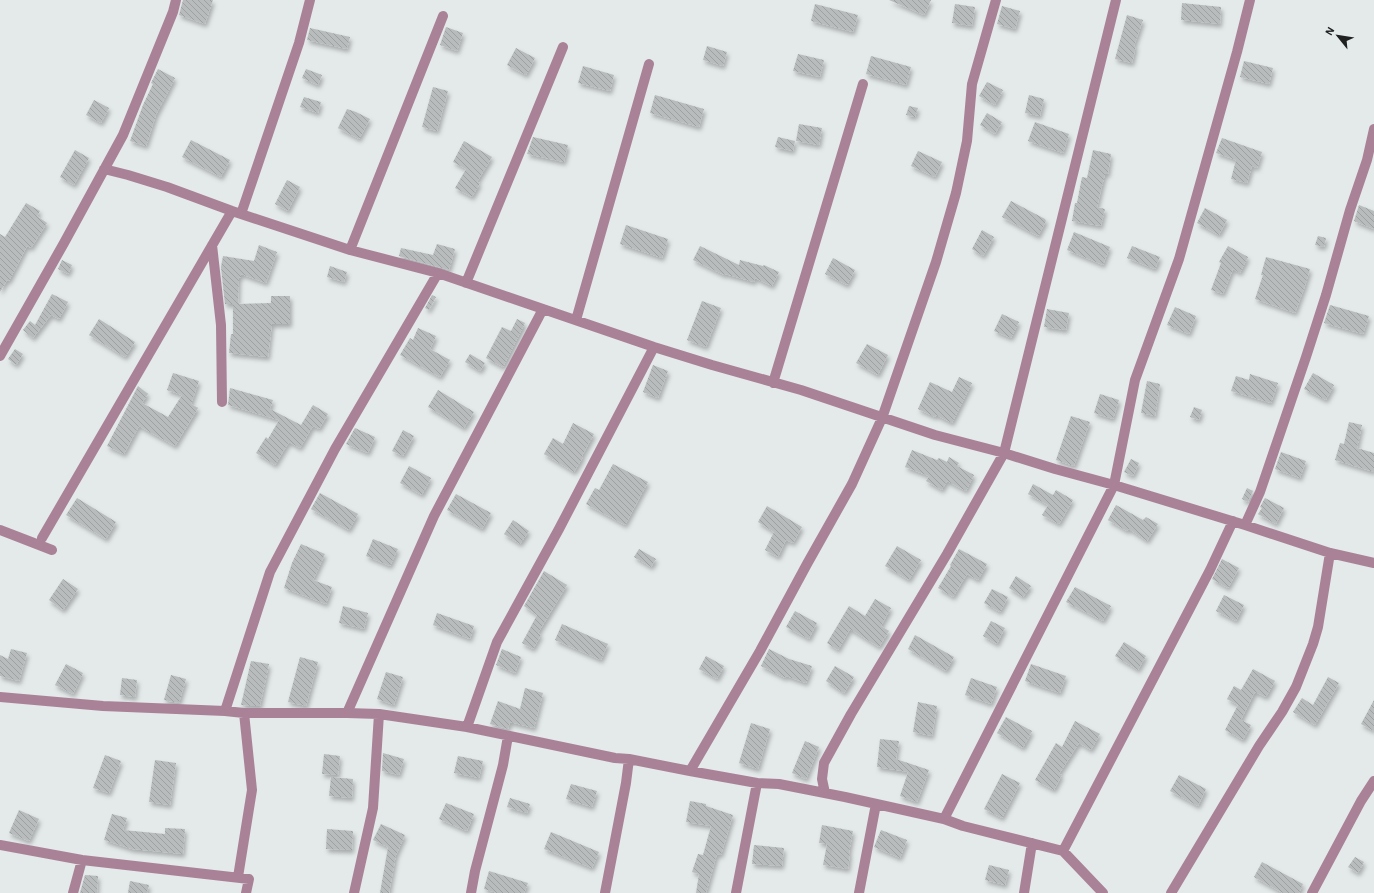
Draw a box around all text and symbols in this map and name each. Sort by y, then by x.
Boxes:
north arrow [1318,16,1358,56]
text: N [1323,25,1336,37]

